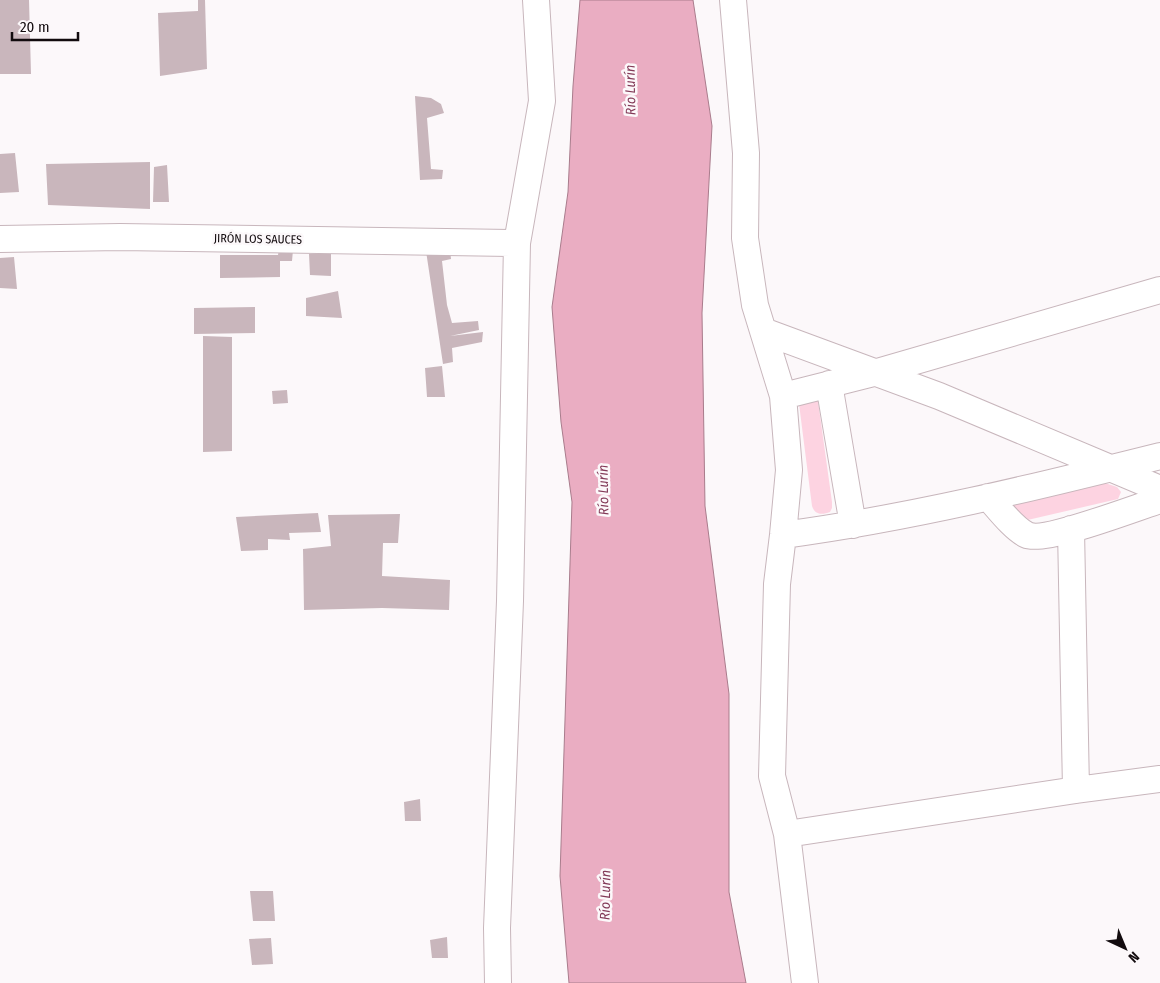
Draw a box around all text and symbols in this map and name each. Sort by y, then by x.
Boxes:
scale bar [12,10,79,42]
text: 20 m [20,18,50,36]
water label: Río Lurín [622,65,639,115]
street label: JIRÓN LOS SAUCES [214,230,302,247]
water label: Río Lurín [595,465,612,515]
water label: Río Lurín [597,870,614,920]
north arrow [1100,923,1150,973]
text: N [1125,948,1143,966]

